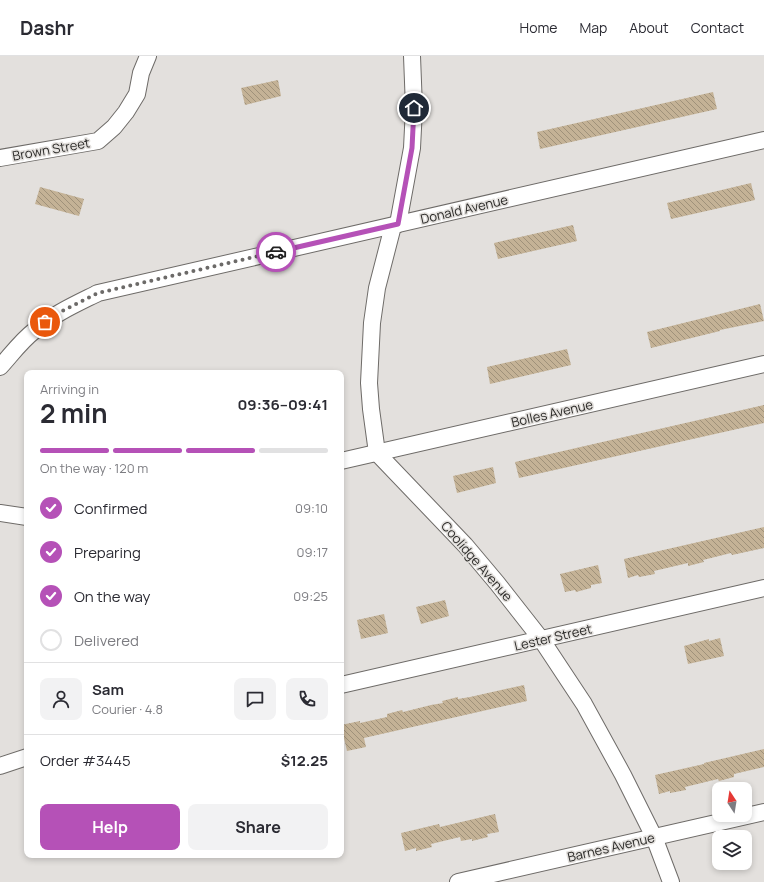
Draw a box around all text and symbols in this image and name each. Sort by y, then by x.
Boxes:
text: Dashr [20,15,74,41]
text: Home [520,18,557,37]
text: Map [579,18,607,37]
text: About [629,18,669,37]
text: Contact [691,18,744,37]
pin [397,91,431,125]
icon: home [403,97,425,119]
street label: Brown Street [11,133,91,165]
street label: Donald Avenue [419,190,510,228]
courier [256,232,296,272]
icon: car [265,241,287,263]
pin [28,305,62,339]
icon: bag [34,311,56,333]
text: Arriving in [40,380,99,398]
text: 09:36–09:41 [237,394,328,415]
text: 2 min [40,395,108,431]
street label: Bolles Avenue [509,395,595,431]
text: On the way · 120 m [40,459,148,477]
icon: check [40,497,62,519]
text: Confirmed [74,498,147,519]
text: 09:10 [295,499,328,517]
street label: Coolidge Avenue [437,517,517,605]
icon: check [40,541,62,563]
text: Preparing [74,542,141,563]
text: 09:17 [297,543,328,561]
icon: check [40,585,62,607]
text: On the way [74,586,150,607]
text: 09:25 [293,587,328,605]
street label: Lester Street [512,619,594,655]
text: Delivered [74,630,139,651]
button: person [40,678,82,720]
button: chat [234,678,276,720]
button: phone [286,678,328,720]
text: Sam [92,679,124,700]
text: Courier · 4.8 [92,700,163,718]
text: Order #3445 [40,750,131,771]
text: $12.25 [281,750,328,771]
north arrow [712,782,752,822]
map controls [712,782,752,870]
button: Help [40,804,180,850]
button: Share [188,804,328,850]
street label: Barnes Avenue [566,828,657,866]
button: layers [712,830,752,870]

